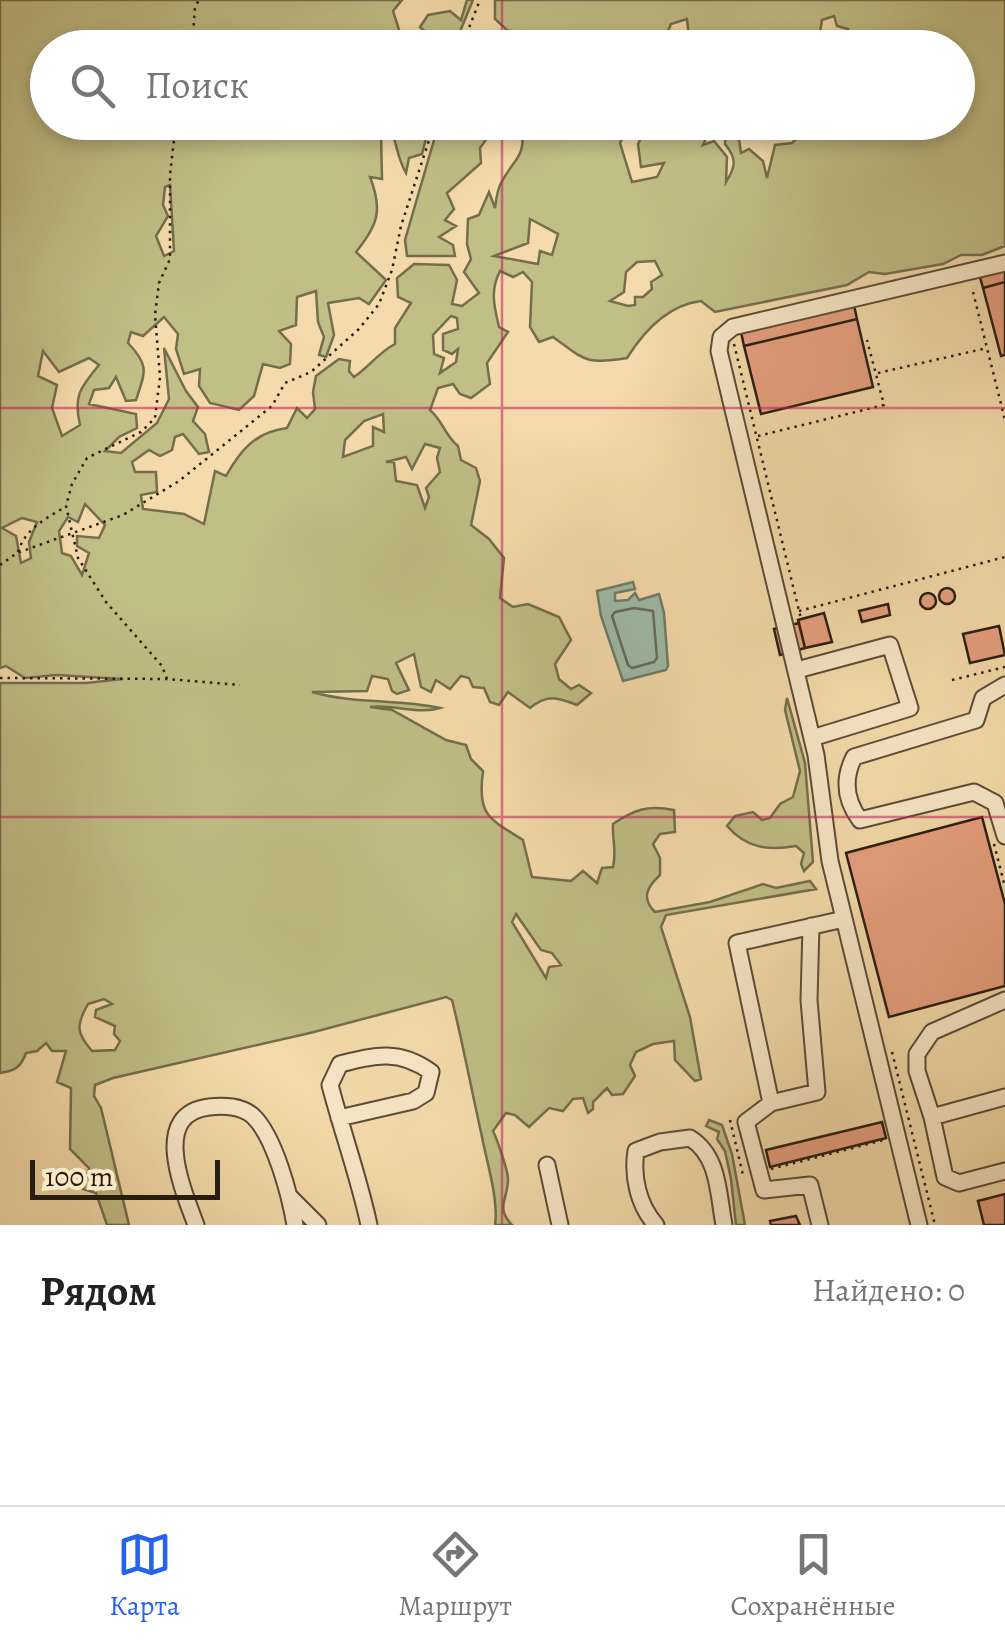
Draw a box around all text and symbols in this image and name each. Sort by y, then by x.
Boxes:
search box [30,30,975,140]
icon: search [65,58,120,113]
text: Поиск [145,59,249,111]
scale bar [30,1155,220,1200]
text: 100 m [45,1158,113,1196]
text: Рядом [40,1262,157,1319]
text: Найдено: 0 [812,1268,965,1312]
tab: Карта [109,1527,180,1625]
tab: Маршрут [399,1527,512,1625]
tab: Сохранённые [731,1527,896,1625]

